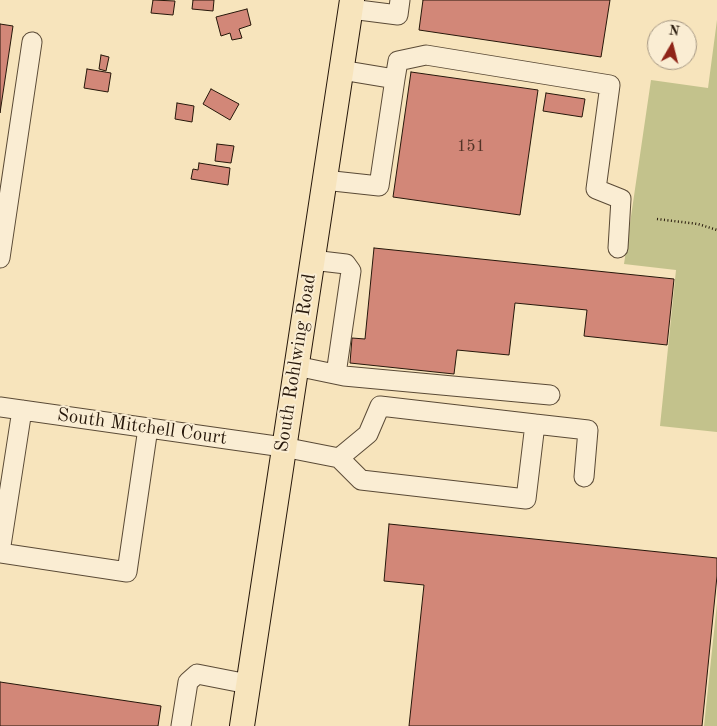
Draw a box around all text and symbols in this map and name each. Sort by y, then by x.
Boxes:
north arrow [647,20,697,70]
text: N [668,23,680,39]
house number: 151 [457,137,485,157]
street label: South Rohlwing Road [271,272,321,454]
street label: South Mitchell Court [56,404,228,450]

